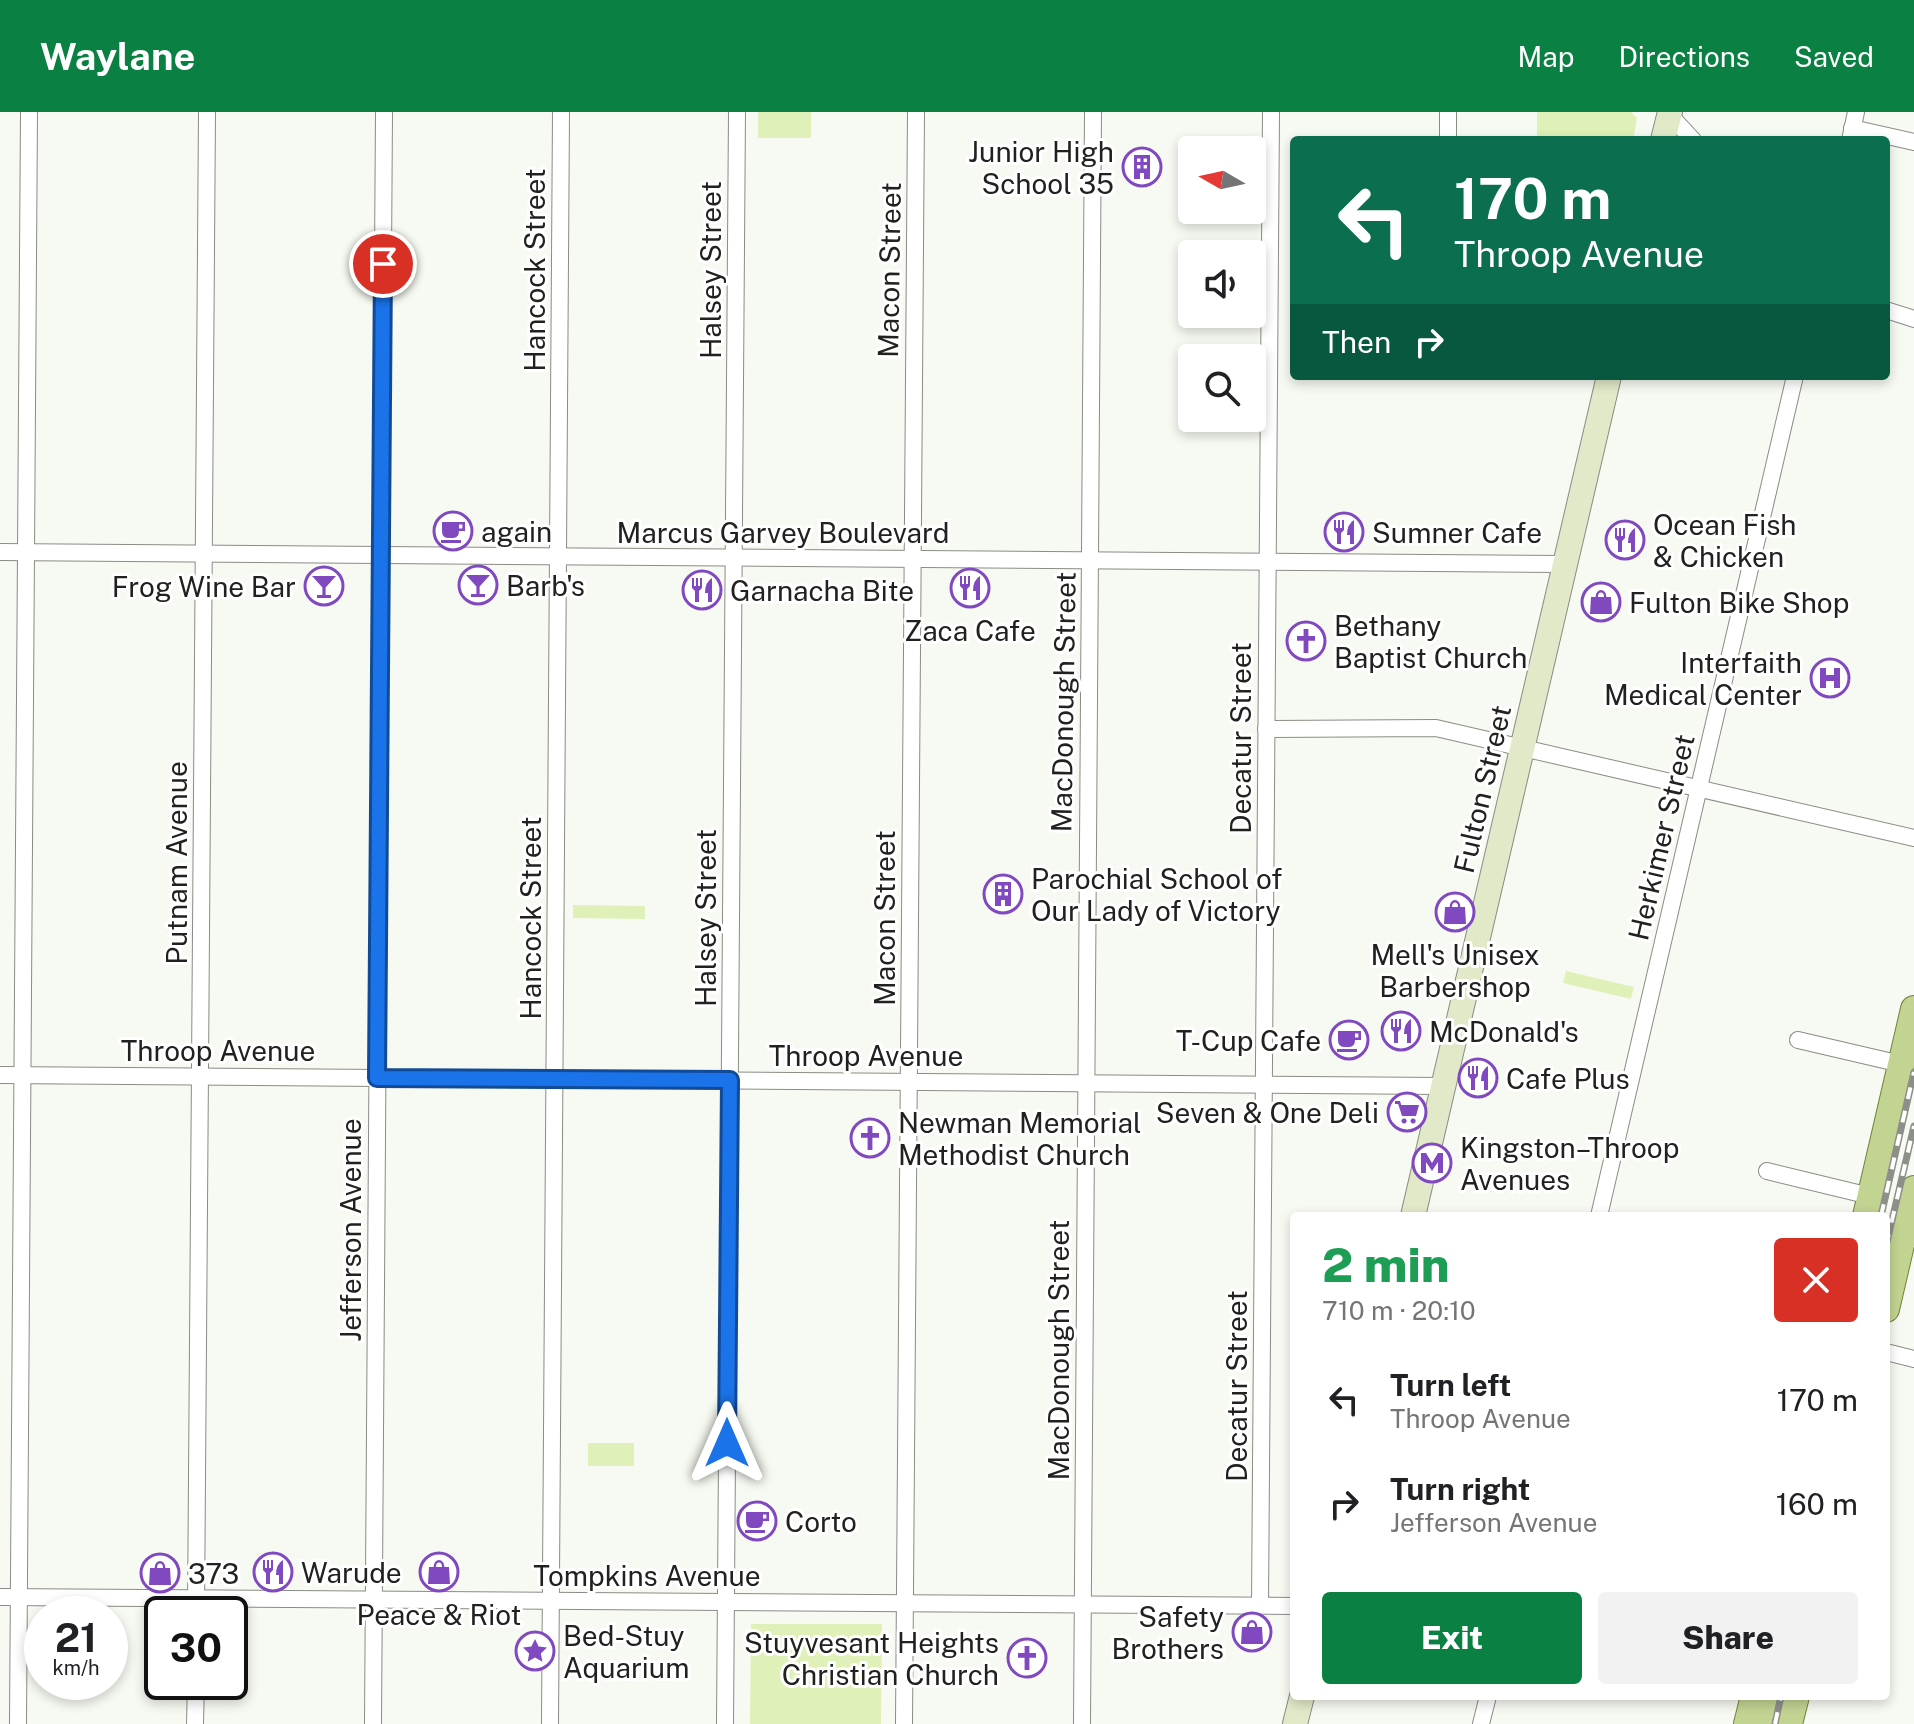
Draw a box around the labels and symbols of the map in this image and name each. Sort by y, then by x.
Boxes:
place label: Junior High School 35 [968,135,1114,200]
north arrow [1178,136,1266,224]
building icon: Junior High School 35 [1121,146,1163,188]
street label: Hancock Street [518,168,551,372]
street label: Halsey Street [694,181,727,359]
street label: Macon Street [871,182,907,358]
pin [349,230,417,298]
place label: Ocean Fish & Chicken [1653,508,1796,573]
cafe icon: again [432,510,474,552]
restaurant icon: Sumner Cafe [1323,511,1365,553]
place label: again [481,515,552,548]
street label: Marcus Garvey Boulevard [617,516,949,549]
place label: Sumner Cafe [1372,516,1542,549]
restaurant icon: Ocean Fish & Chicken [1604,519,1646,561]
bar icon: Barb's [457,564,499,606]
bar icon: Frog Wine Bar [303,565,345,607]
restaurant icon: Zaca Cafe [949,567,991,609]
place label: Barb's [506,569,585,602]
restaurant icon: Garnacha Bite [681,569,723,611]
place label: Frog Wine Bar [112,570,296,603]
street label: MacDonough Street [1044,571,1082,833]
place label: Garnacha Bite [730,574,914,607]
shop icon: Fulton Bike Shop [1580,581,1622,623]
place label: Fulton Bike Shop [1629,586,1849,619]
place label: Bethany Baptist Church [1334,609,1527,674]
place label: Zaca Cafe [904,614,1036,647]
church icon: Bethany Baptist Church [1285,620,1327,662]
street label: Decatur Street [1224,642,1257,834]
place label: Interfaith Medical Center [1604,646,1802,711]
hospital icon: Interfaith Medical Center [1809,657,1851,699]
street label: Fulton Street [1447,702,1517,876]
street label: Herkimer Street [1621,731,1701,943]
street label: Putnam Avenue [160,761,193,965]
street label: Hancock Street [514,816,547,1020]
street label: Halsey Street [689,829,722,1007]
street label: Macon Street [868,830,901,1006]
place label: Parochial School of Our Lady of Victory [1031,862,1282,927]
building icon: Parochial School of Our Lady of Victory [982,873,1024,915]
shop icon: Mell's Unisex Barbershop [1434,891,1476,933]
place label: Mell's Unisex Barbershop [1370,938,1540,1003]
restaurant icon: McDonald's [1380,1010,1422,1052]
place label: McDonald's [1429,1015,1579,1048]
cafe icon: T-Cup Cafe [1328,1019,1370,1061]
place label: T-Cup Cafe [1176,1024,1321,1057]
street label: Throop Avenue [121,1034,315,1067]
street label: Throop Avenue [769,1039,963,1072]
restaurant icon: Cafe Plus [1457,1057,1499,1099]
place label: Cafe Plus [1506,1062,1630,1095]
supermarket icon: Seven & One Deli [1386,1091,1428,1133]
place label: Seven & One Deli [1156,1096,1379,1129]
place label: Newman Memorial Methodist Church [898,1106,1141,1171]
church icon: Newman Memorial Methodist Church [849,1117,891,1159]
street label: Jefferson Avenue [334,1118,367,1342]
place label: Kingston–Throop Avenues [1460,1131,1679,1196]
metro station icon: Kingston–Throop Avenues [1411,1142,1453,1184]
street label: MacDonough Street [1042,1220,1075,1480]
street label: Decatur Street [1220,1290,1253,1482]
position arrow [685,1401,769,1485]
cafe icon: Corto [736,1500,778,1542]
place label: Corto [785,1505,857,1538]
restaurant icon: Warude [252,1551,294,1593]
shop icon: Peace & Riot [418,1551,460,1593]
shop icon: 373 [139,1552,181,1594]
place label: Warude [301,1556,402,1589]
place label: 373 [188,1557,239,1590]
street label: Tompkins Avenue [533,1559,761,1592]
speed limit sign: 30 [144,1596,248,1700]
place label: Peace & Riot [357,1598,521,1631]
place label: Safety Brothers [1111,1600,1224,1665]
shop icon: Safety Brothers [1231,1611,1273,1653]
place label: Bed-Stuy Aquarium [563,1619,689,1684]
place label: Stuyvesant Heights Christian Church [744,1626,999,1691]
place icon: Bed-Stuy Aquarium [514,1630,556,1672]
church icon: Stuyvesant Heights Christian Church [1006,1637,1048,1679]

